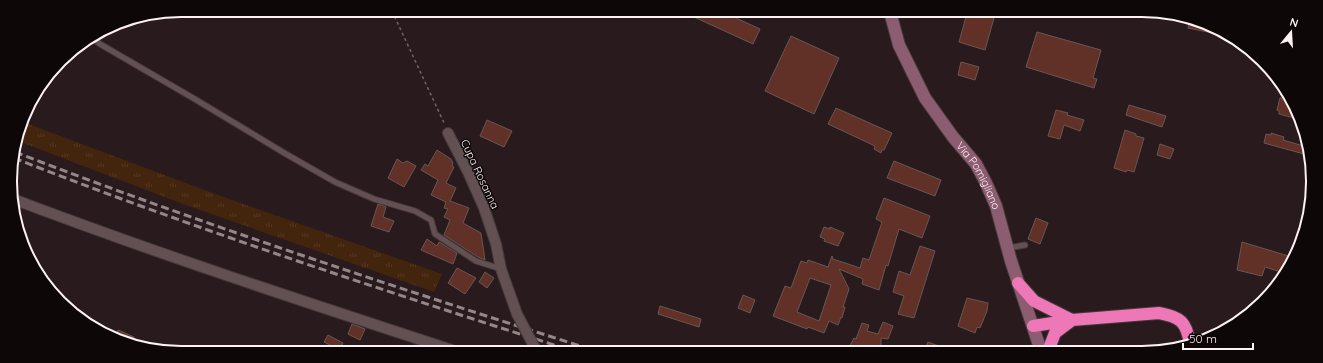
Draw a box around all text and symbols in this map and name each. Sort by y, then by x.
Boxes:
north arrow [1271,12,1311,52]
text: N [1288,15,1300,30]
street label: Cupa Rosanna [458,137,502,211]
street label: Via Pomigliano [953,139,1004,212]
scale bar [1183,325,1253,351]
text: 50 m [1189,331,1217,346]

